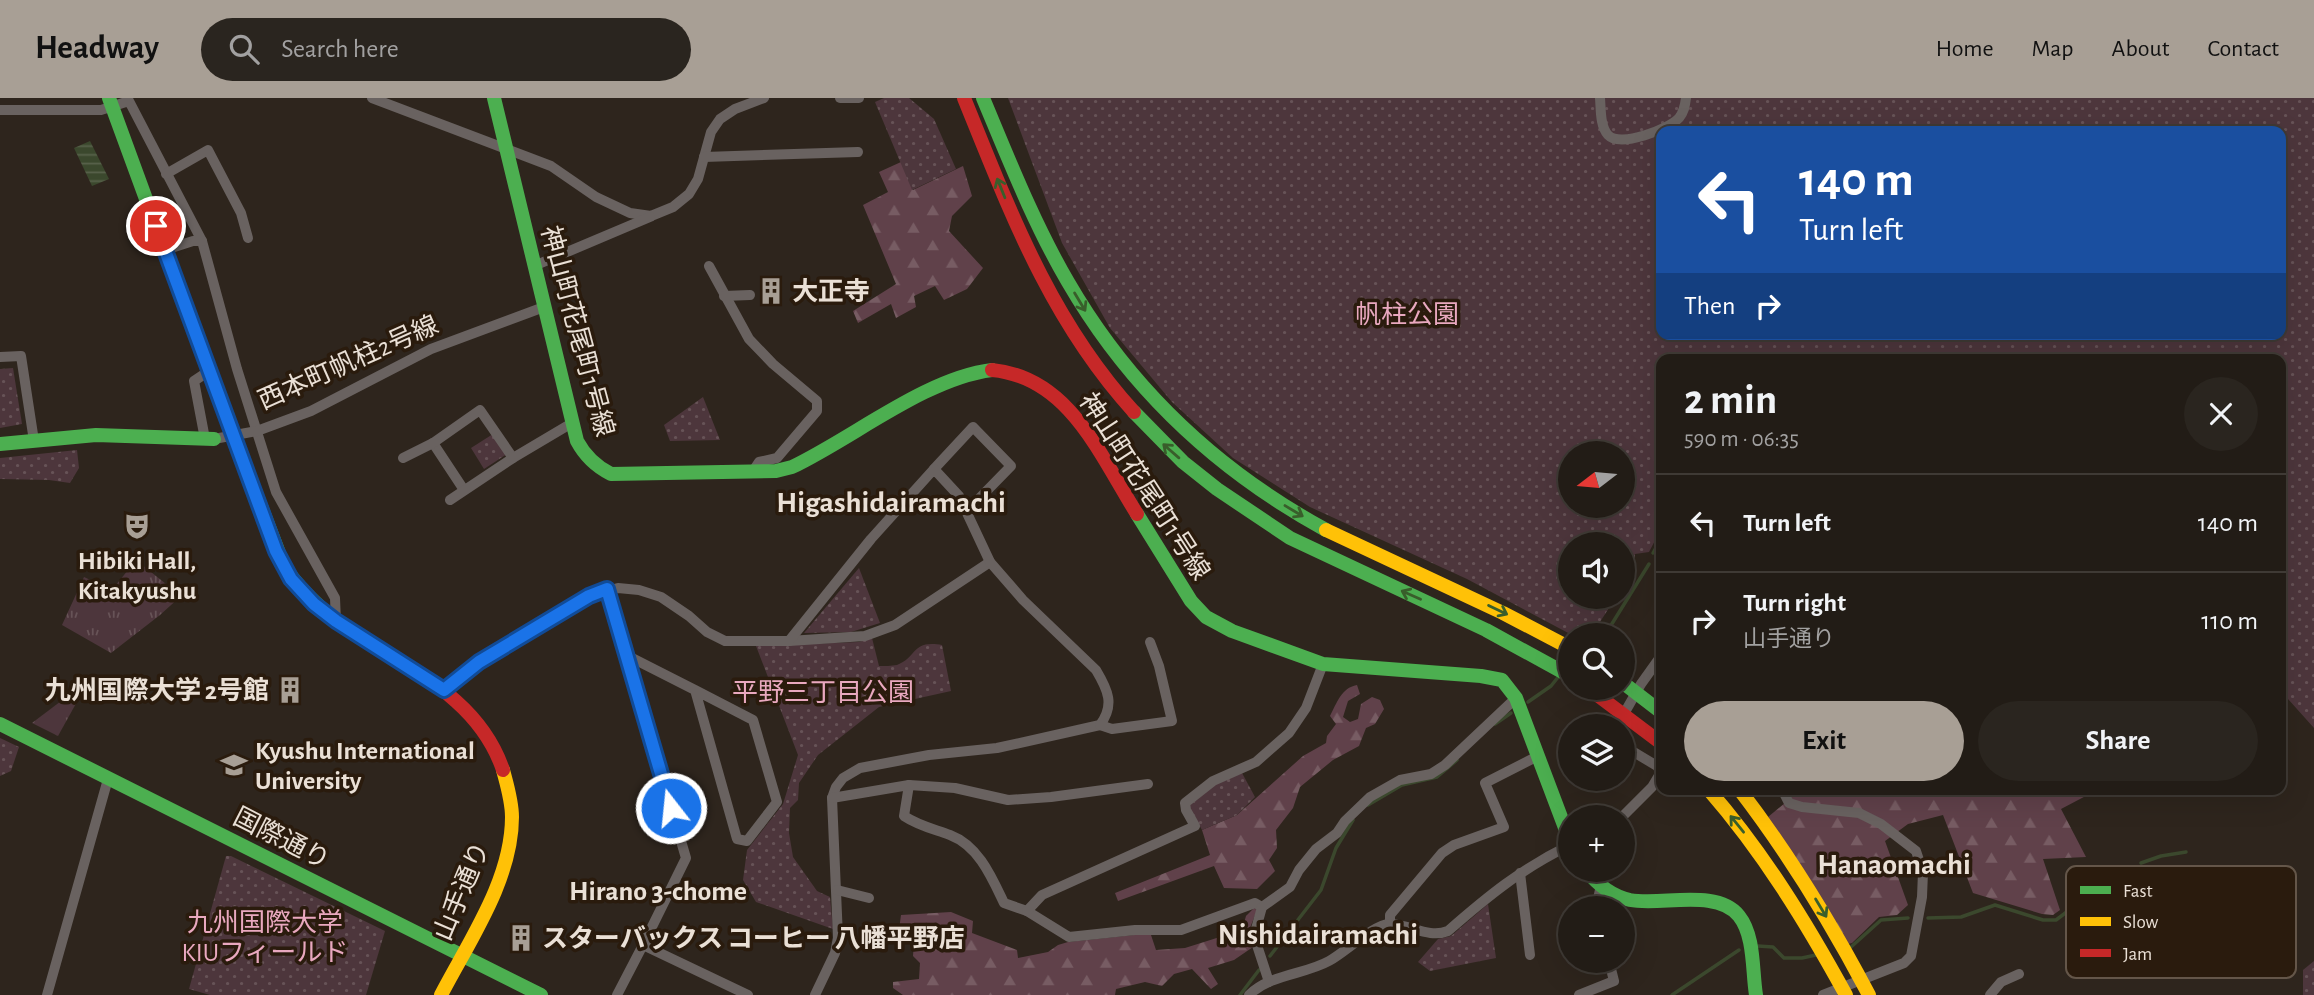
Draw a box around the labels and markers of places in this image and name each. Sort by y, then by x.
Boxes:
pin [126,196,186,256]
building icon: 大正寺 [756,276,786,306]
place label: 大正寺 [792,277,870,305]
theatre icon: Hibiki Hall, Kitakyushu [122,511,152,541]
place label: Hibiki Hall, Kitakyushu [78,548,197,604]
building icon: 九州国際大学 2号館 [275,675,305,705]
place label: 九州国際大学 2号館 [45,676,269,704]
place label: Kyushu International University [255,738,475,794]
school or university icon: Kyushu International University [219,750,249,780]
building icon: スターバックス コーヒー 八幡平野店 [506,923,536,953]
place label: スターバックス コーヒー 八幡平野店 [542,924,965,952]

